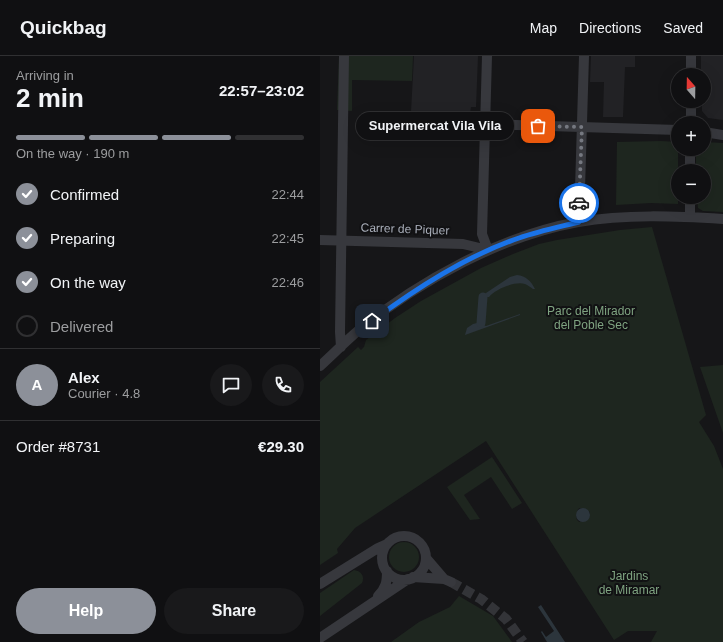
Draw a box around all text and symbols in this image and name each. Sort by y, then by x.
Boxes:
text: Quickbag [20,17,107,38]
text: Map [530,20,557,36]
text: Directions [579,20,641,36]
text: Saved [663,20,703,36]
text: Arriving in [16,68,74,83]
north arrow [671,68,711,108]
map controls [671,68,711,204]
text: 22:57–23:02 [219,82,304,99]
text: 2 min [16,83,84,113]
pin [521,109,555,143]
callout: Supermercat Vila Vila [356,112,514,140]
icon: bag [527,115,549,137]
button: + [671,116,711,156]
text: Supermercat Vila Vila [369,118,501,133]
text: On the way · 190 m [16,146,129,161]
button: − [671,164,711,204]
icon: check [16,183,38,205]
courier [559,183,599,223]
text: Confirmed [50,186,119,203]
text: 22:44 [271,187,304,202]
icon: car [568,192,590,214]
street label: Carrer de Piquer [360,220,450,238]
icon: check [16,227,38,249]
text: Preparing [50,230,115,247]
text: 22:45 [271,231,304,246]
icon: check [16,271,38,293]
text: On the way [50,274,126,291]
text: 22:46 [271,275,304,290]
pin [355,304,389,338]
park label: Parc del Mirador del Poble Sec [547,304,635,332]
icon: home [361,310,383,332]
text: Delivered [50,318,113,335]
button: chat [210,364,252,406]
button: phone [262,364,304,406]
text: Alex [68,369,100,386]
text: A [32,376,42,393]
text: Courier · 4.8 [68,386,140,401]
text: Order #8731 [16,438,100,455]
text: €29.30 [258,438,304,455]
park label: Jardins de Miramar [599,569,659,597]
button: Help [16,588,156,634]
button: Share [164,588,304,634]

